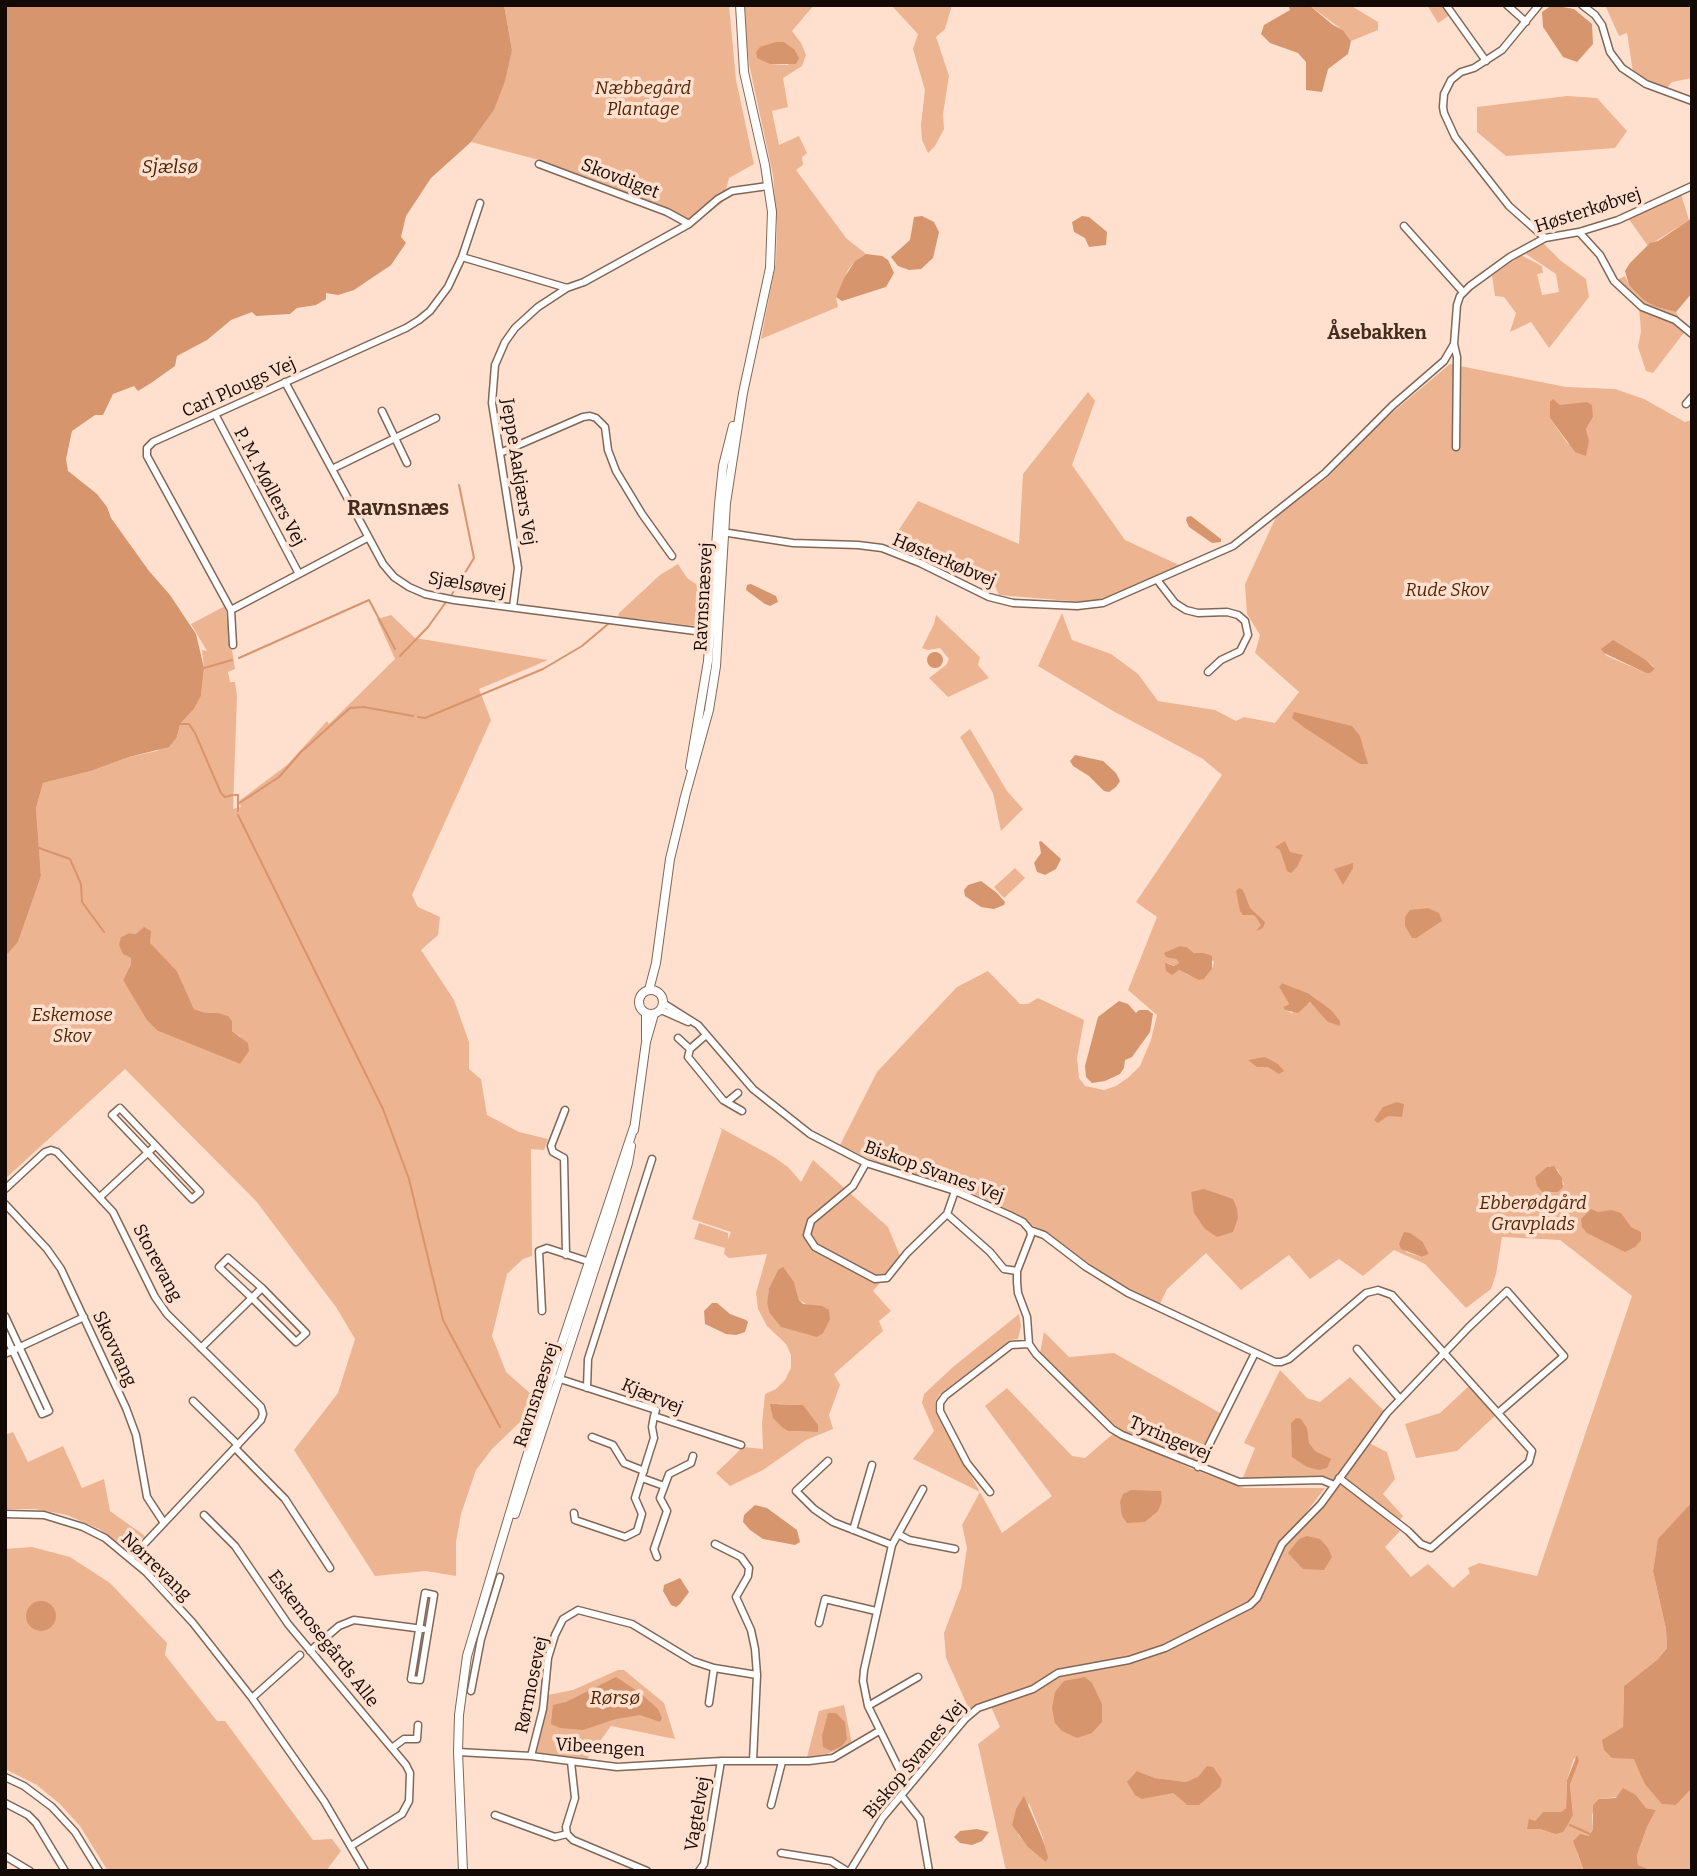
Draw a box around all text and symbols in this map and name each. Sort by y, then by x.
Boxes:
park label: Næbbegård Plantage [595,78,691,120]
street label: Skovdiget [578,154,662,204]
water label: Sjælsø [142,157,198,179]
street label: Høsterkøbvej [1532,184,1644,238]
district label: Åsebakken [1327,323,1427,345]
street label: Carl Plougs Vej [179,353,299,423]
street label: Jeppe Aakjærs Vej [496,397,540,547]
street label: P. M. Møllers Vej [229,424,309,550]
district label: Ravnsnæs [347,496,449,522]
street label: Høsterkøbvej [889,529,999,593]
street label: Ravnsnæsvej [690,542,718,652]
street label: Sjælsøvej [427,568,507,602]
park label: Rude Skov [1405,580,1489,602]
park label: Eskemose Skov [31,1005,113,1048]
street label: Biskop Svanes Vej [861,1137,1007,1207]
park label: Ebberødgård Gravplads [1479,1193,1587,1236]
street label: Storevang [128,1221,186,1305]
street label: Skovvang [87,1308,141,1390]
street label: Ravnsnæsvej [510,1340,564,1450]
street label: Kjærvej [618,1374,686,1420]
street label: Tyringevej [1126,1412,1214,1466]
street label: Nørrevang [116,1528,196,1606]
street label: Eskemosegårds Alle [263,1566,383,1712]
street label: Rørmosevej [511,1634,553,1736]
water label: Rørsø [590,1688,640,1710]
street label: Biskop Svanes Vej [859,1697,971,1823]
street label: Vibeengen [555,1734,645,1762]
street label: Vagtelvej [681,1775,715,1853]

